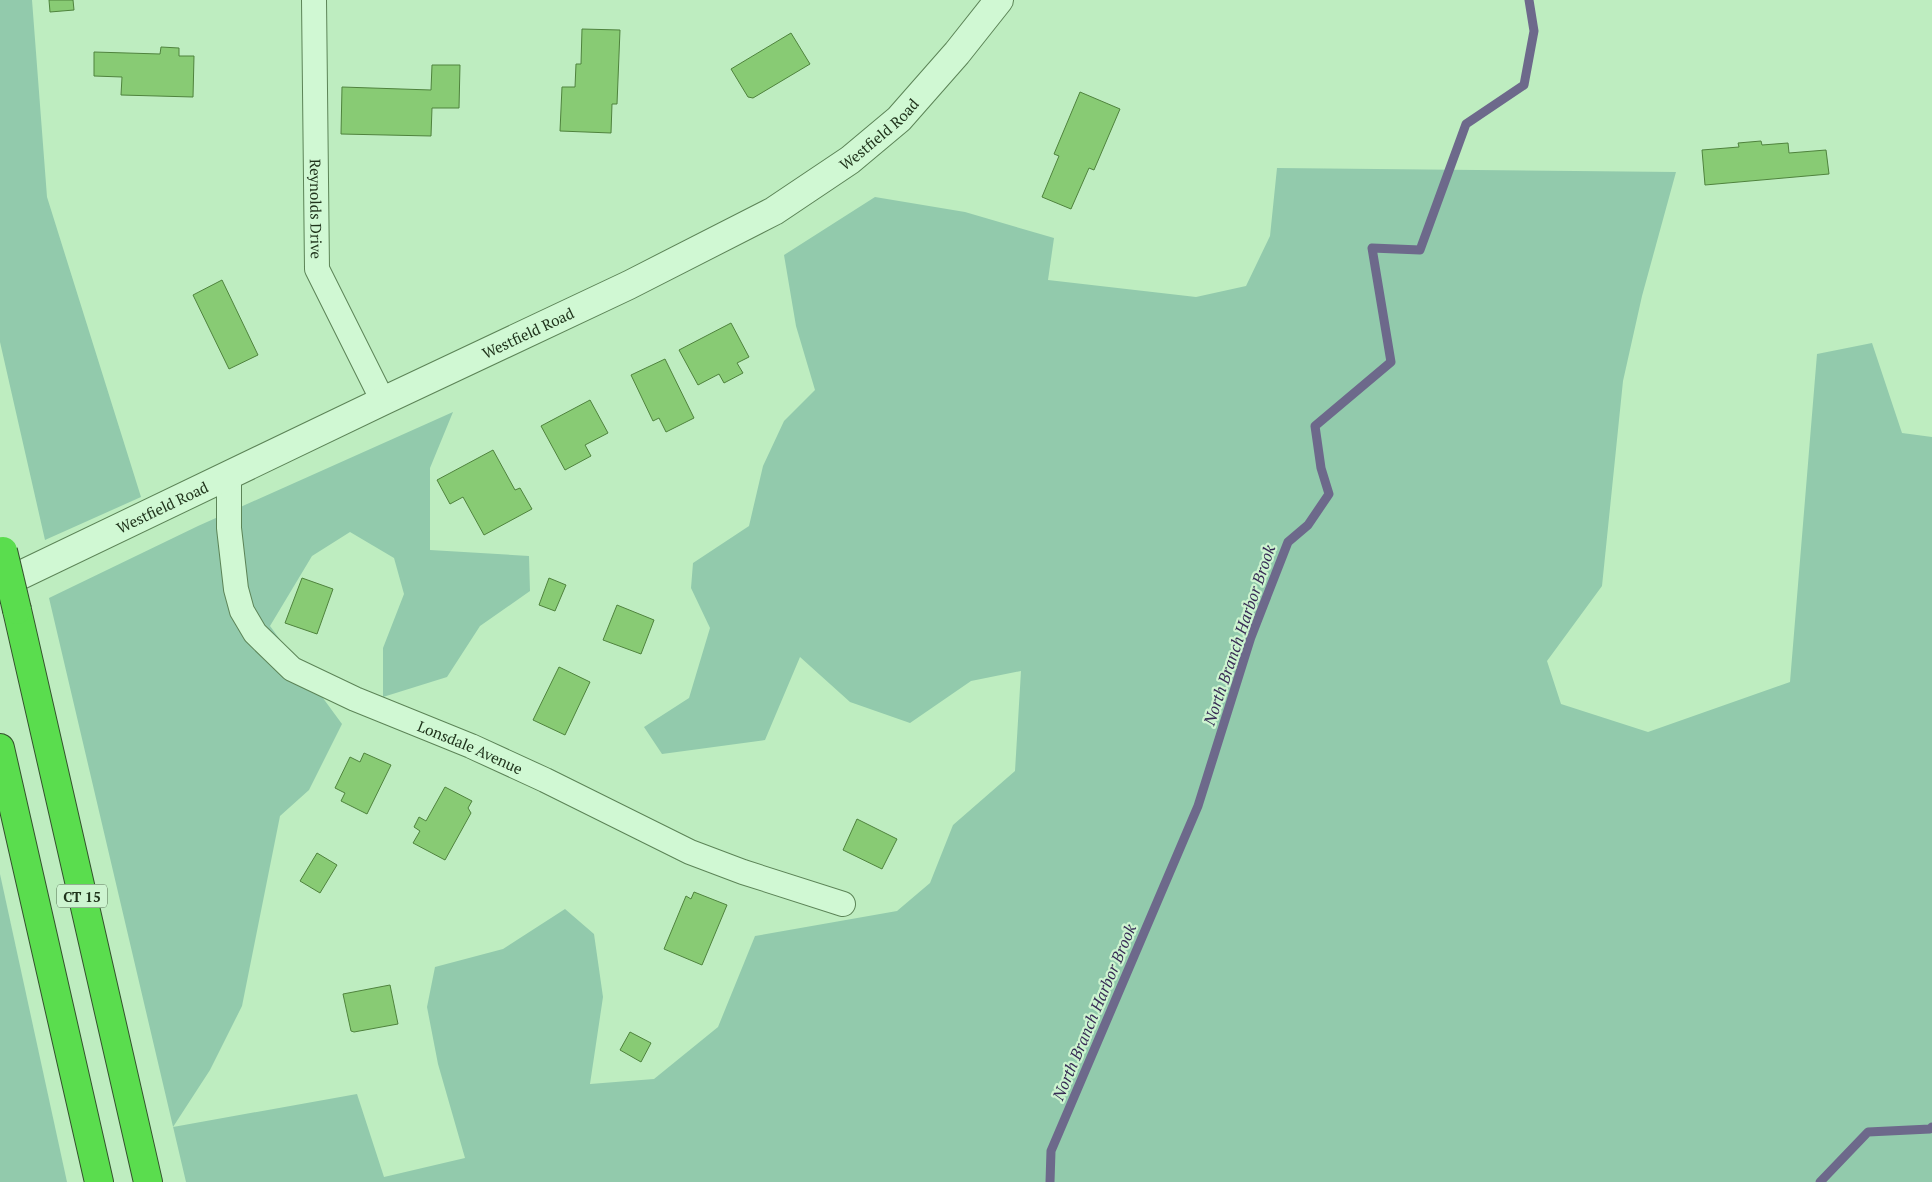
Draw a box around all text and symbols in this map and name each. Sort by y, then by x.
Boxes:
street label: Westfield Road [835,94,923,174]
street label: Reynolds Drive [306,159,327,259]
street label: Westfield Road [479,303,577,363]
street label: Westfield Road [113,477,211,538]
water label: North Branch Harbor Brook [1197,542,1280,729]
street label: Lonsdale Avenue [415,715,526,778]
road number: CT 15 [57,884,107,908]
water label: North Branch Harbor Brook [1047,920,1141,1104]

